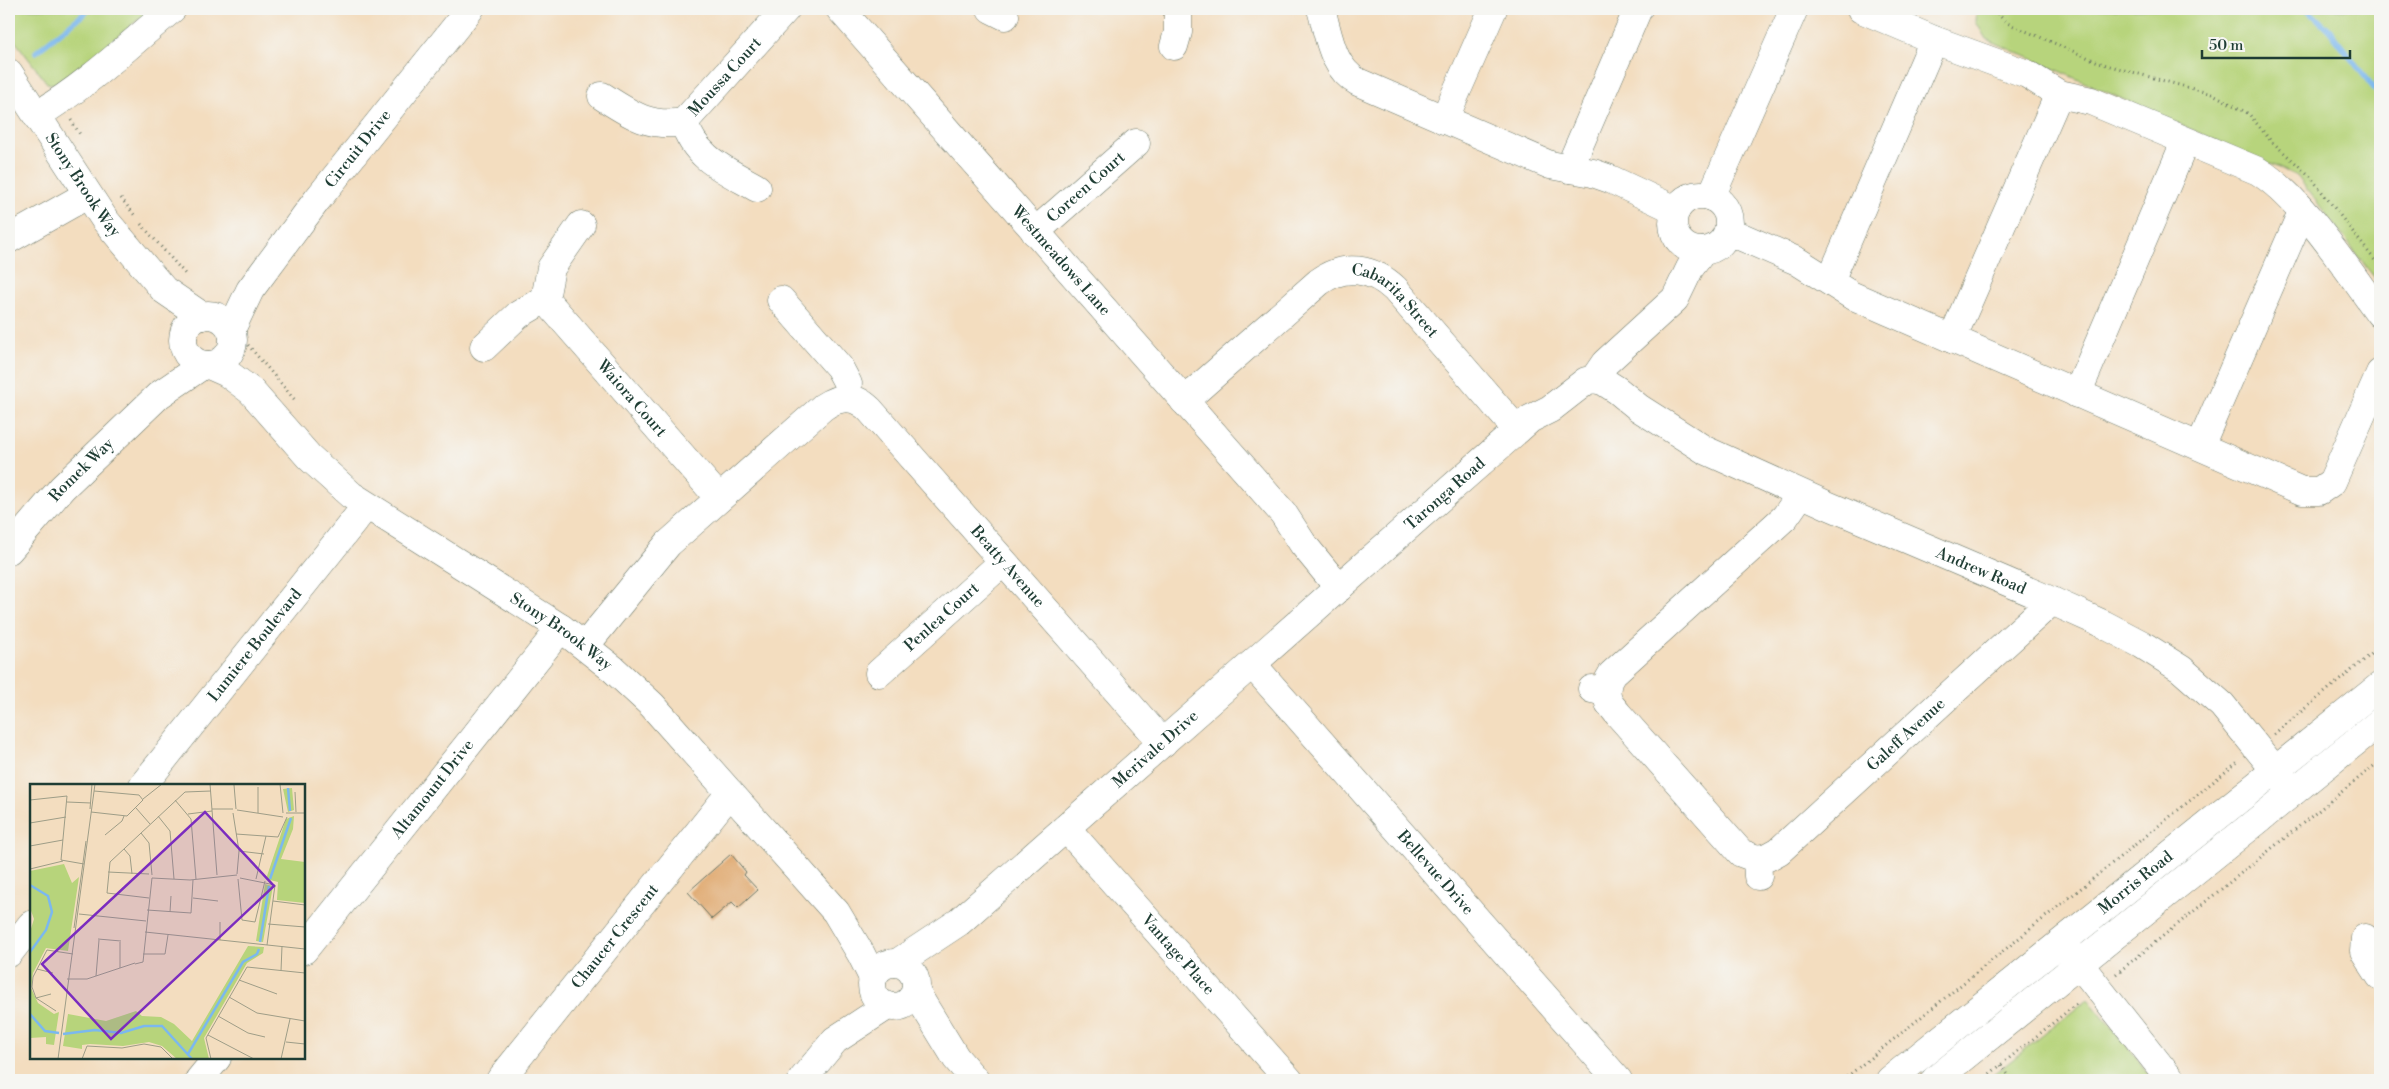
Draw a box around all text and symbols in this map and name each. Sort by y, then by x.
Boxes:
scale bar [2202,28,2349,60]
street label: Moussa Court [684,33,766,120]
text: 50 m [2209,36,2243,55]
street label: Circuit Drive [320,106,395,192]
street label: Stony Brook Way [41,129,125,241]
street label: Coreen Court [1043,147,1130,227]
street label: Westmeadows Lane [1007,201,1115,320]
street label: Cabarita Street [1351,260,1443,342]
street label: Waiora Court [592,355,671,441]
street label: Romek Way [45,434,118,506]
street label: Taronga Road [1401,453,1489,535]
street label: Beatty Avenue [966,521,1049,612]
street label: Andrew Road [1932,542,2029,599]
street label: Penlea Court [900,578,984,656]
street label: Lumiere Boulevard [203,584,306,706]
street label: Stony Brook Way [506,588,617,675]
street label: Galeff Avenue [1863,694,1949,776]
street label: Merivale Drive [1108,706,1202,792]
street label: Altamount Drive [386,735,478,843]
inset map [30,784,305,1059]
street label: Bellevue Drive [1392,826,1478,919]
street label: Morris Road [2094,847,2177,919]
street label: Chaucer Crescent [567,880,663,993]
street label: Vantage Place [1136,909,1219,999]

